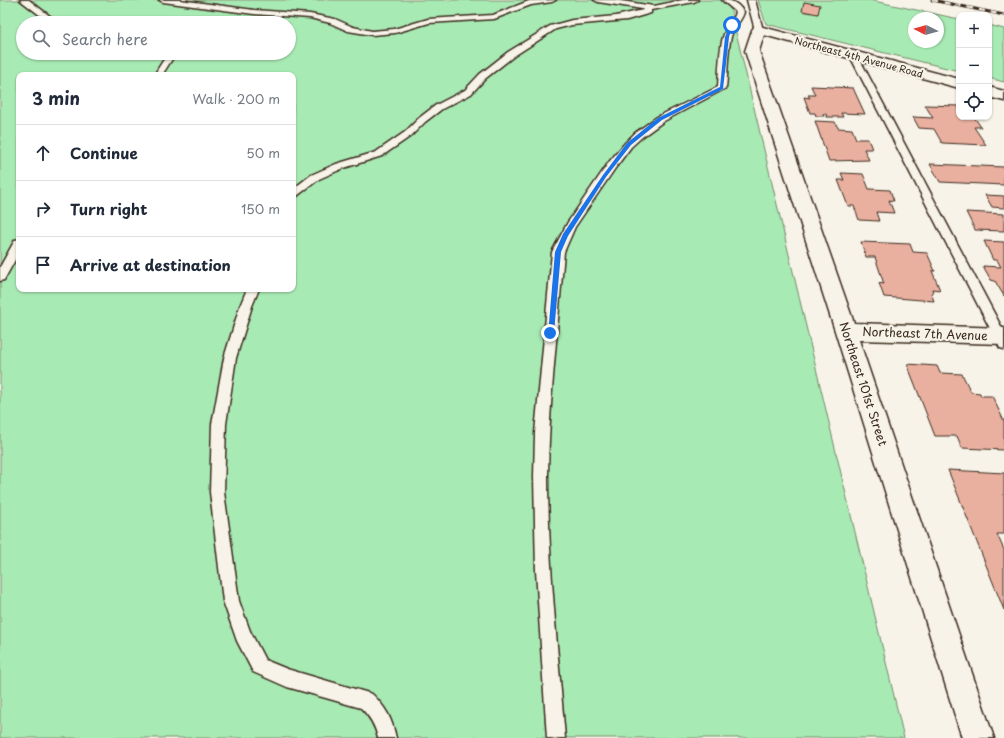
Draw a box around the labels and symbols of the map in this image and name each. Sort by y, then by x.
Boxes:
north arrow [908,12,944,48]
route start [723,16,741,34]
street label: Northeast 4th Avenue Road [793,32,925,81]
street label: Northeast 101st Street [835,319,893,448]
street label: Northeast 7th Avenue [862,322,988,344]
route end [541,324,559,342]

